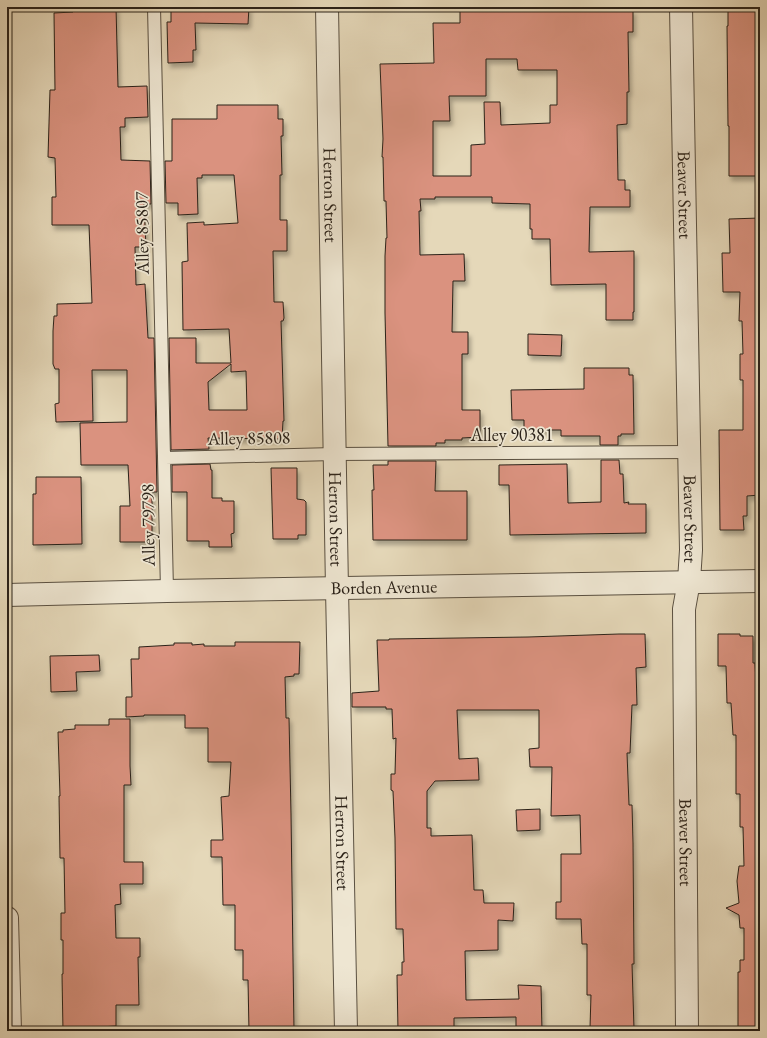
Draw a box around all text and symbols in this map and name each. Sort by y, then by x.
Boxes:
street label: Herron Street [318,147,343,243]
street label: Beaver Street [673,151,697,240]
street label: Alley 85807 [129,191,154,276]
street label: Alley 90381 [470,423,553,446]
street label: Alley 85808 [206,425,291,450]
street label: Herron Street [324,471,349,567]
street label: Beaver Street [679,475,703,564]
street label: Alley 79798 [135,483,160,568]
street label: Borden Avenue [330,574,437,599]
street label: Herron Street [330,795,355,891]
street label: Beaver Street [674,798,698,887]

